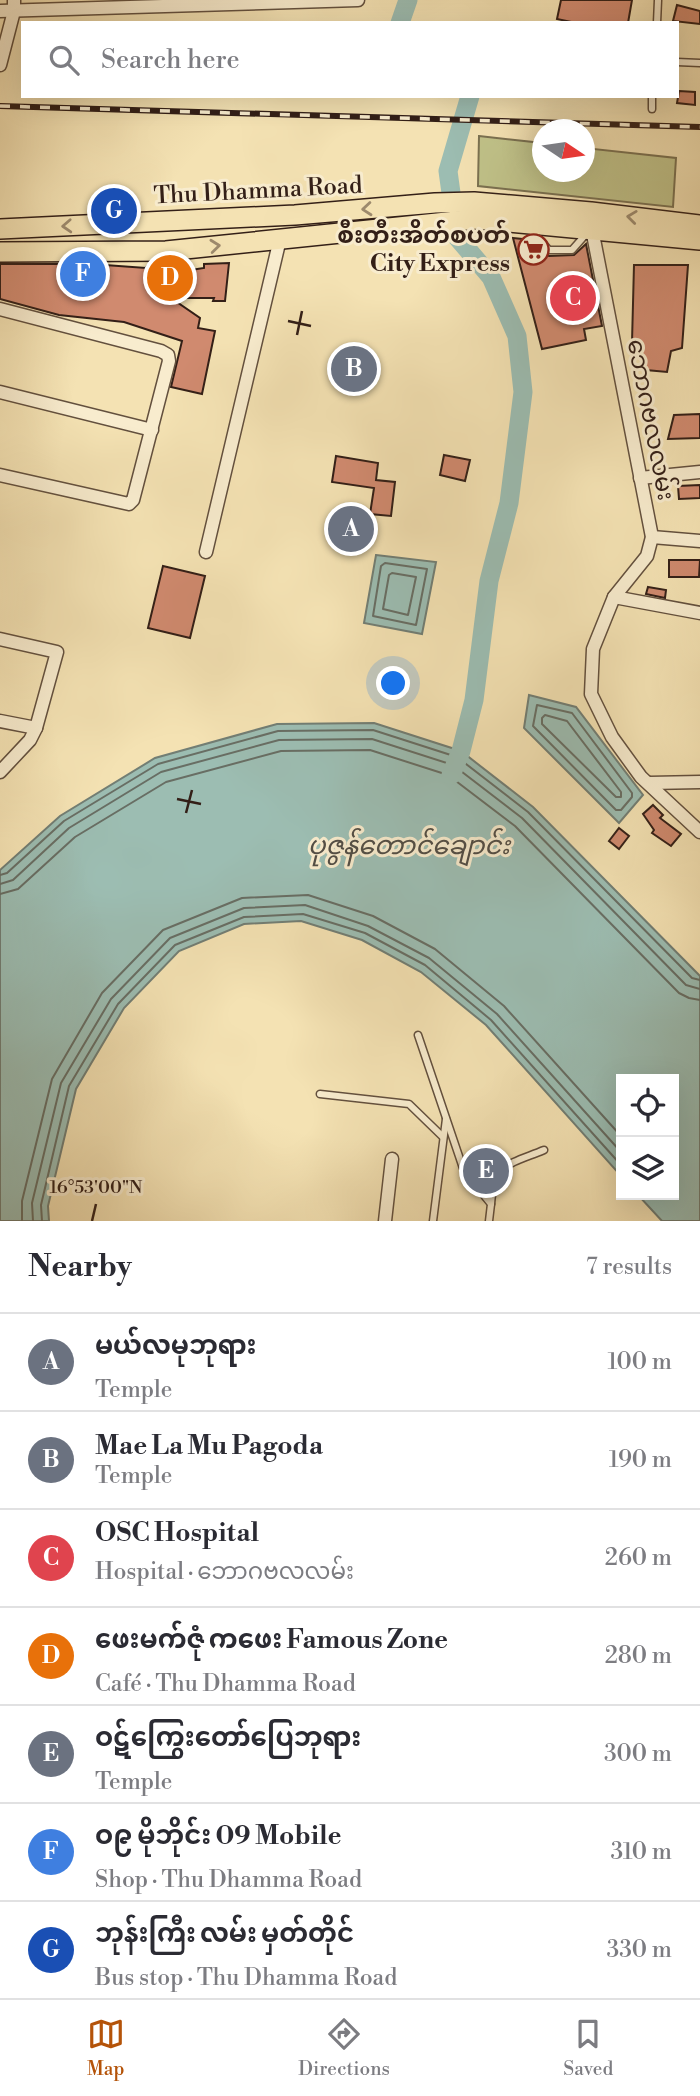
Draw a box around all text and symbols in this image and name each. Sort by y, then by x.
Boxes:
search box [21,21,679,98]
icon: search [45,41,83,79]
text: Search here [101,44,240,76]
north arrow [532,119,595,182]
street label: Thu Dhamma Road [153,171,364,211]
pin: G [91,185,137,237]
one-way arrow [362,201,373,216]
one-way arrow [626,210,638,225]
one-way arrow [61,218,72,233]
place label: စီးတီးအိတ်စပတ် City Express [337,219,510,279]
supermarket icon: စီးတီးအိတ်စပတ် City Express [516,233,550,267]
one-way arrow [210,239,221,254]
pin: F [60,248,106,300]
pin: D [147,252,193,304]
pin: C [550,272,596,324]
street label: ဘောဂဗလလမ်း [620,336,682,503]
pin: B [331,343,377,395]
pin: A [328,503,374,555]
your location [376,666,410,700]
water label: ပုဇွန်တောင်ချောင်း [308,827,512,867]
map controls [616,1074,679,1200]
button: locate [616,1074,679,1137]
button: layers [616,1137,679,1200]
pin: E [463,1145,509,1197]
text: 16°53'00"N [50,1176,143,1199]
text: Nearby [28,1248,132,1286]
text: 7 results [586,1253,672,1281]
text: မယ်လမုဘုရား [95,1330,257,1362]
text: A [43,1348,59,1376]
text: 100 m [607,1348,672,1376]
text: Temple [95,1376,173,1404]
text: Mae La Mu Pagoda [95,1430,323,1462]
text: B [42,1446,60,1474]
text: 190 m [609,1446,672,1474]
text: Temple [95,1462,173,1490]
text: OSC Hospital [95,1517,259,1549]
text: C [43,1544,59,1572]
text: 260 m [605,1544,672,1572]
text: Hospital · ဘောဂဗလလမ်း [95,1558,354,1586]
text: ဖေးမက်ဇုံ ကဖေး Famous Zone [95,1624,448,1656]
text: D [42,1642,60,1670]
text: 280 m [605,1642,672,1670]
text: Café · Thu Dhamma Road [95,1670,356,1698]
text: ဝဋ်ကြွေးတော်ပြေဘုရား [95,1722,361,1754]
text: E [43,1740,59,1768]
text: 300 m [604,1740,672,1768]
text: Temple [95,1768,173,1796]
text: ဝ၉ မိုဘိုင်း 09 Mobile [95,1820,342,1852]
text: F [43,1838,59,1866]
text: 310 m [611,1838,672,1866]
text: Shop · Thu Dhamma Road [95,1866,362,1894]
text: ဘုန်းကြီး လမ်း မှတ်တိုင် [95,1918,354,1950]
text: G [42,1936,60,1964]
text: 330 m [606,1936,672,1964]
text: Bus stop · Thu Dhamma Road [95,1964,397,1992]
tab: Map [87,2015,125,2081]
tab: Directions [298,2015,390,2081]
tab: Saved [563,2015,613,2081]

